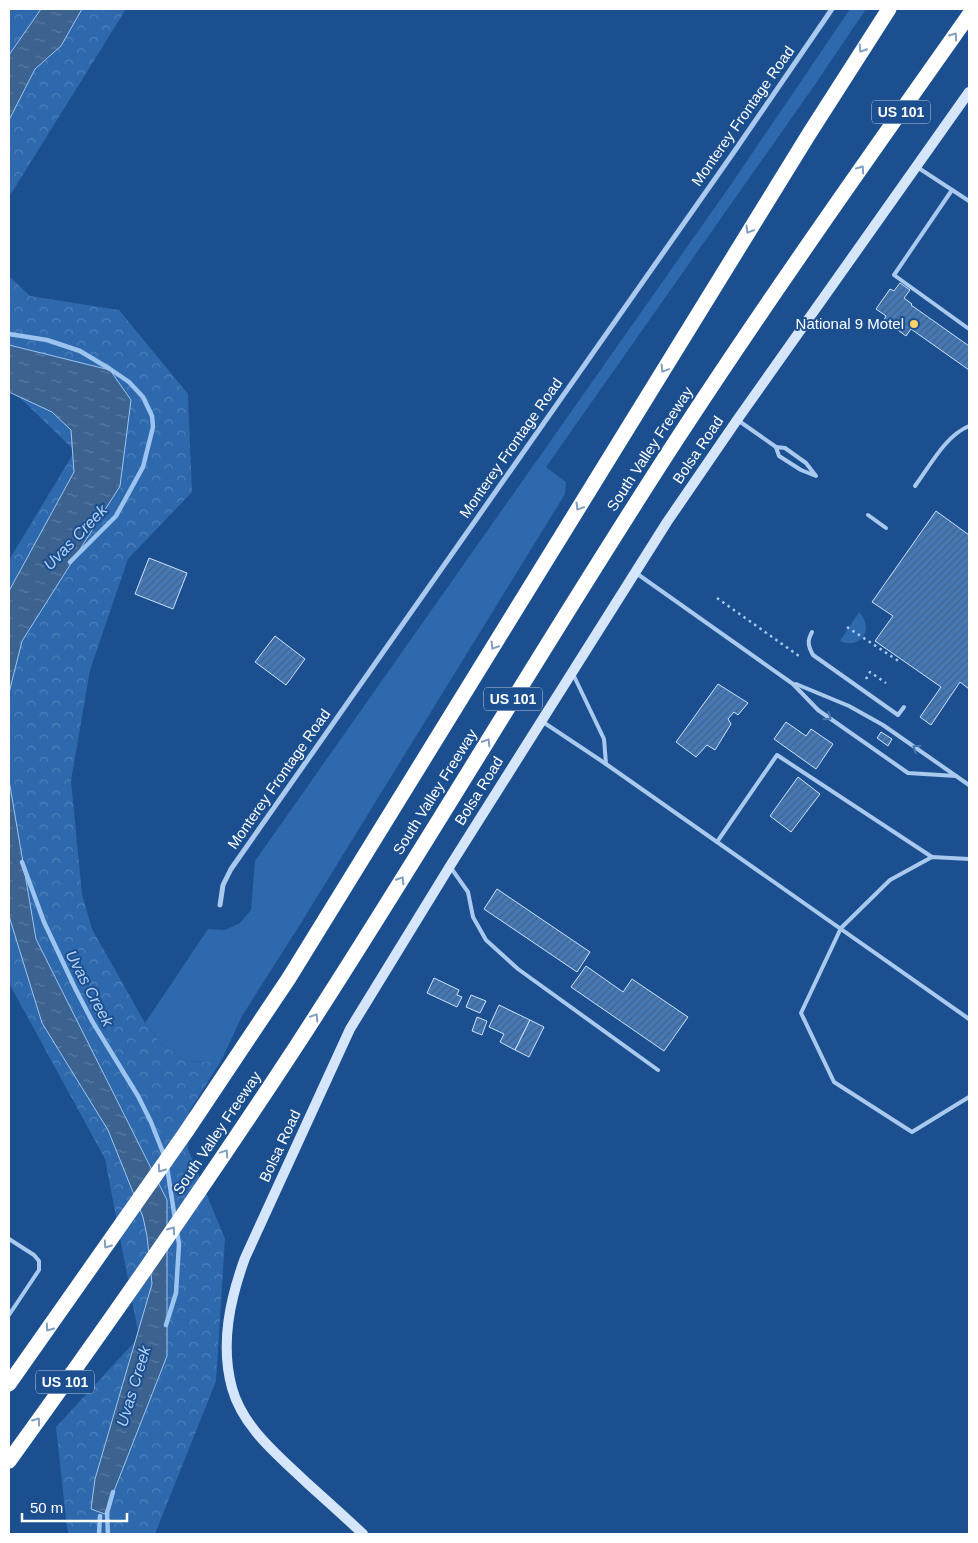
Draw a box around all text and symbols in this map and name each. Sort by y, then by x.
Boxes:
one-way arrow [948,32,957,42]
street label: Monterey Frontage Road [688,43,797,189]
one-way arrow [859,44,868,53]
road number: US 101 [872,100,930,124]
one-way arrow [855,165,864,175]
one-way arrow [746,225,756,234]
place label: National 9 Motel [796,315,904,332]
marker: National 9 Motel [908,318,920,330]
one-way arrow [661,364,671,373]
street label: Monterey Frontage Road [456,375,565,521]
street label: South Valley Freeway [603,383,696,514]
street label: Bolsa Road [669,413,726,487]
water label: Uvas Creek [40,501,111,573]
one-way arrow [576,502,586,511]
one-way arrow [491,641,501,650]
road number: US 101 [484,688,542,711]
street label: Monterey Frontage Road [224,706,333,852]
one-way arrow [823,711,832,720]
street label: South Valley Freeway [389,725,480,858]
one-way arrow [480,738,490,747]
one-way arrow [912,745,921,754]
street label: Bolsa Road [451,753,506,828]
one-way arrow [395,876,404,885]
water label: Uvas Creek [62,947,117,1030]
one-way arrow [308,1014,318,1023]
street label: South Valley Freeway [169,1068,264,1197]
street label: Bolsa Road [255,1107,304,1185]
one-way arrow [219,1149,228,1159]
one-way arrow [158,1163,167,1173]
one-way arrow [166,1226,175,1235]
one-way arrow [104,1239,113,1249]
one-way arrow [46,1322,55,1332]
water label: Uvas Creek [113,1343,154,1429]
road number: US 101 [36,1370,94,1394]
one-way arrow [31,1417,40,1427]
scale bar [22,1490,128,1522]
text: 50 m [30,1499,63,1516]

